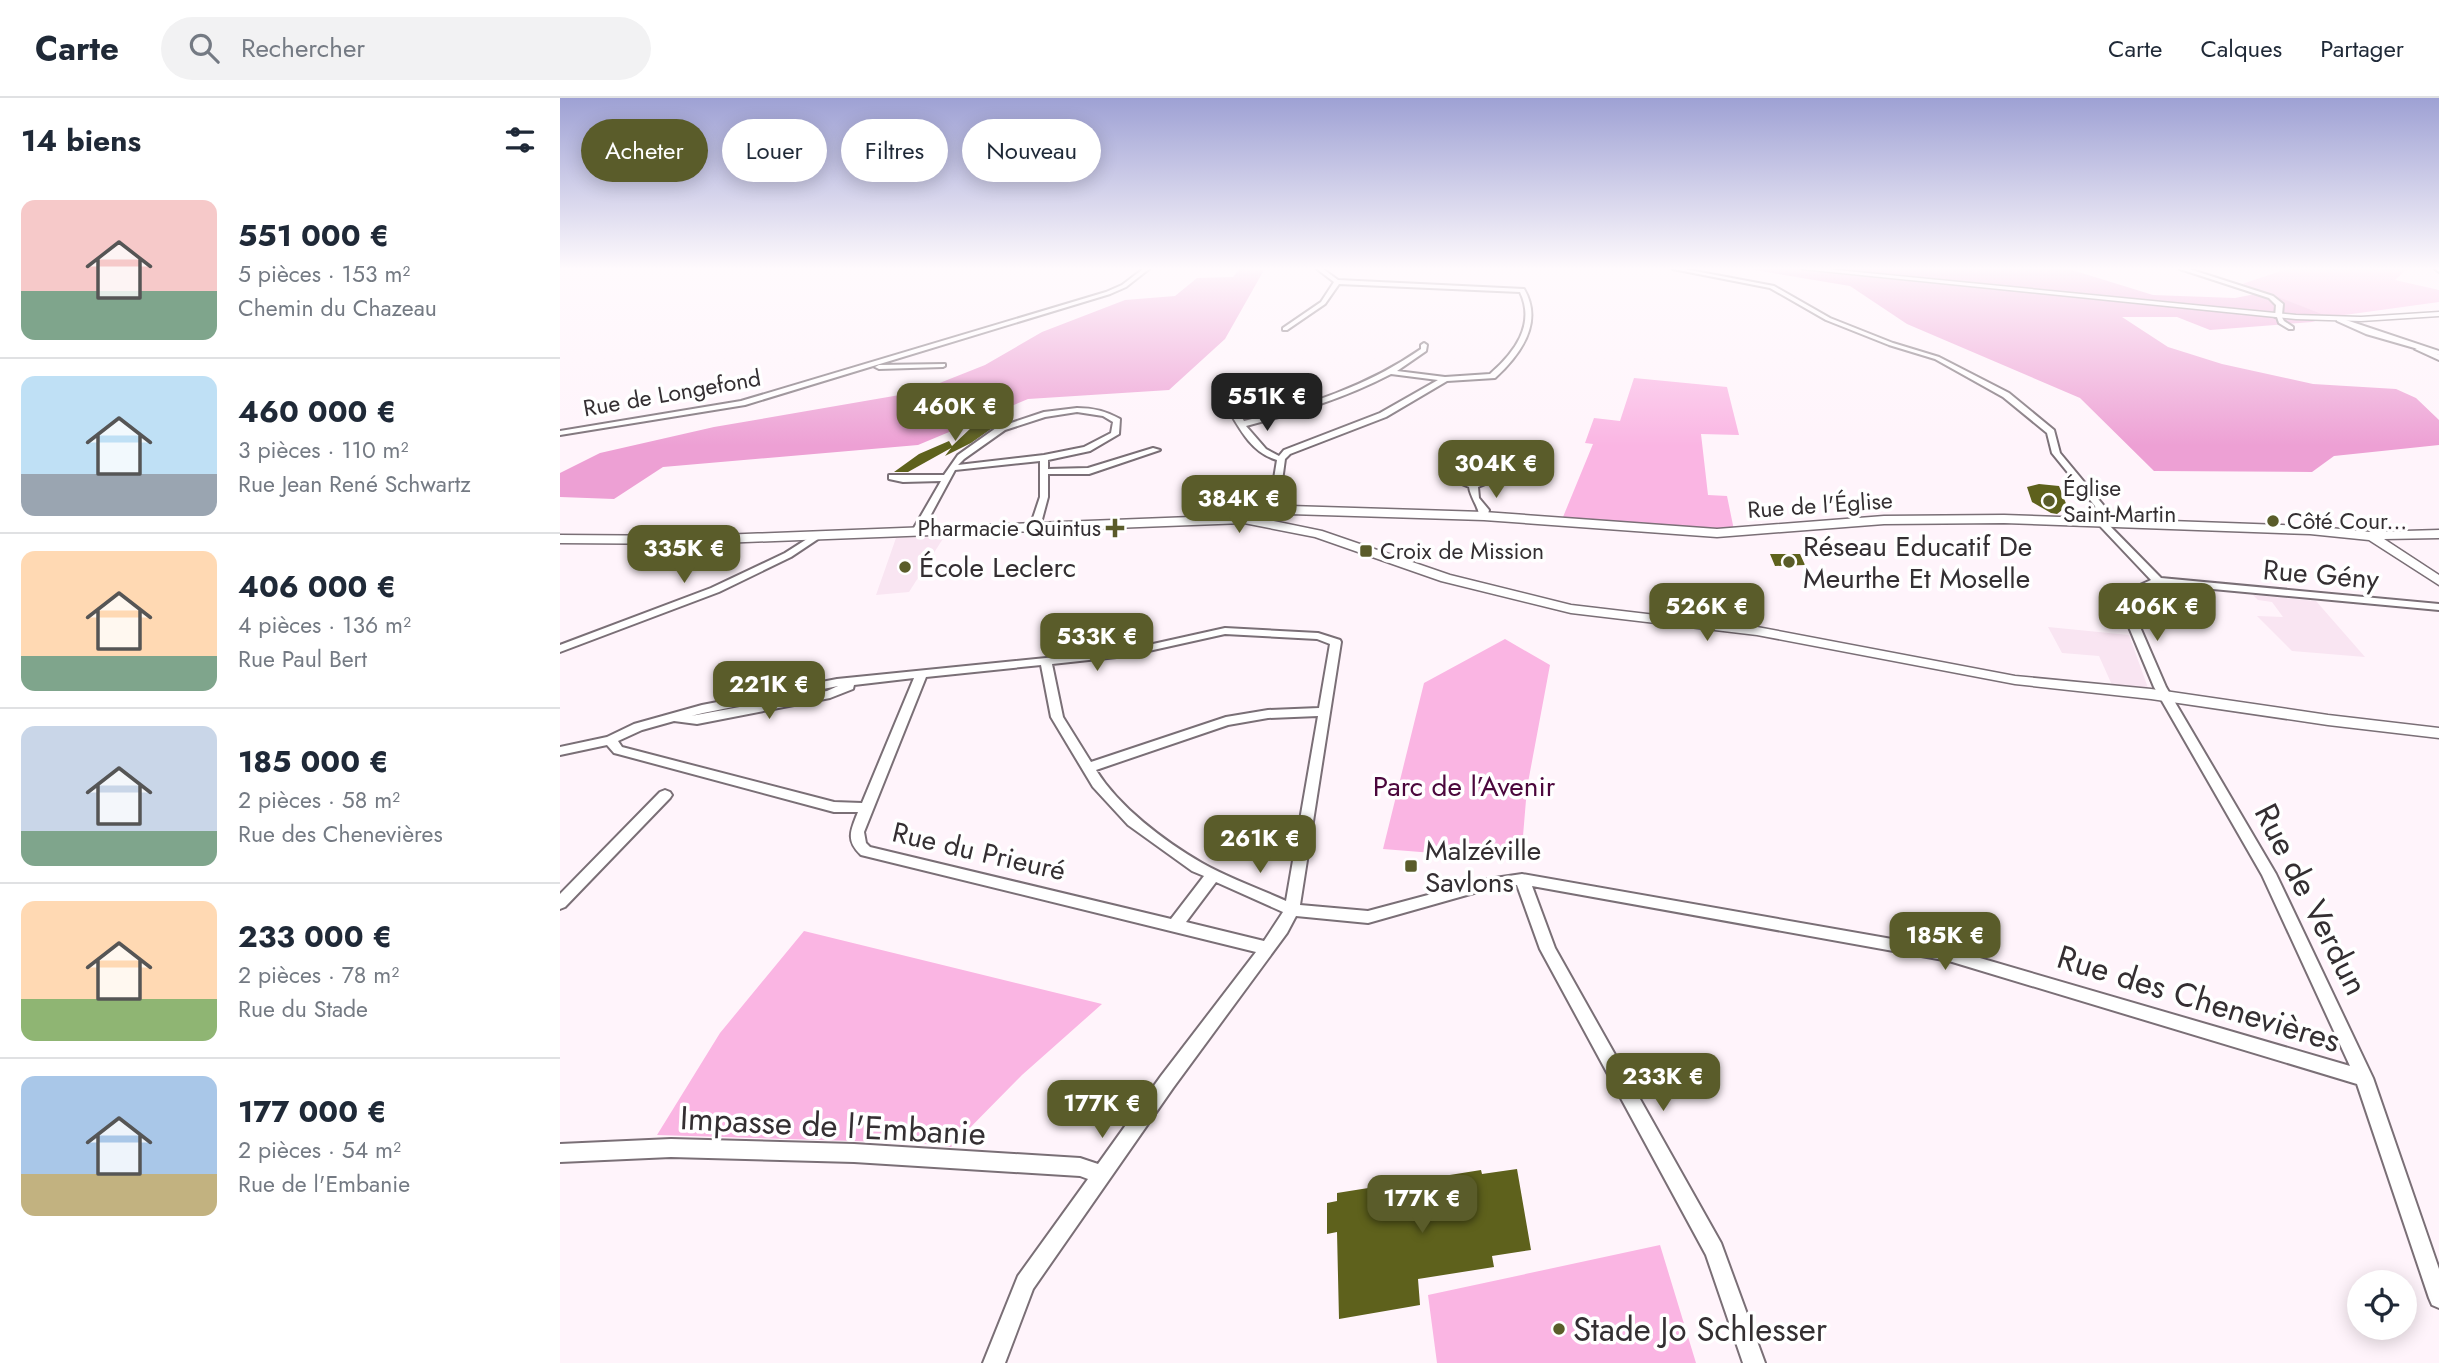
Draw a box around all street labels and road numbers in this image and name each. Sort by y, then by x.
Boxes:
street label: Rue de Longefond [580,361,764,425]
street label: Rue de l'Église [1746,483,1894,527]
street label: Rue Gény [2261,549,2381,600]
street label: Rue de Verdun [2243,795,2380,1003]
street label: Rue du Prieuré [888,812,1070,891]
street label: Rue des Chenevières [2052,933,2346,1064]
street label: Impasse de l'Embanie [679,1094,987,1157]

